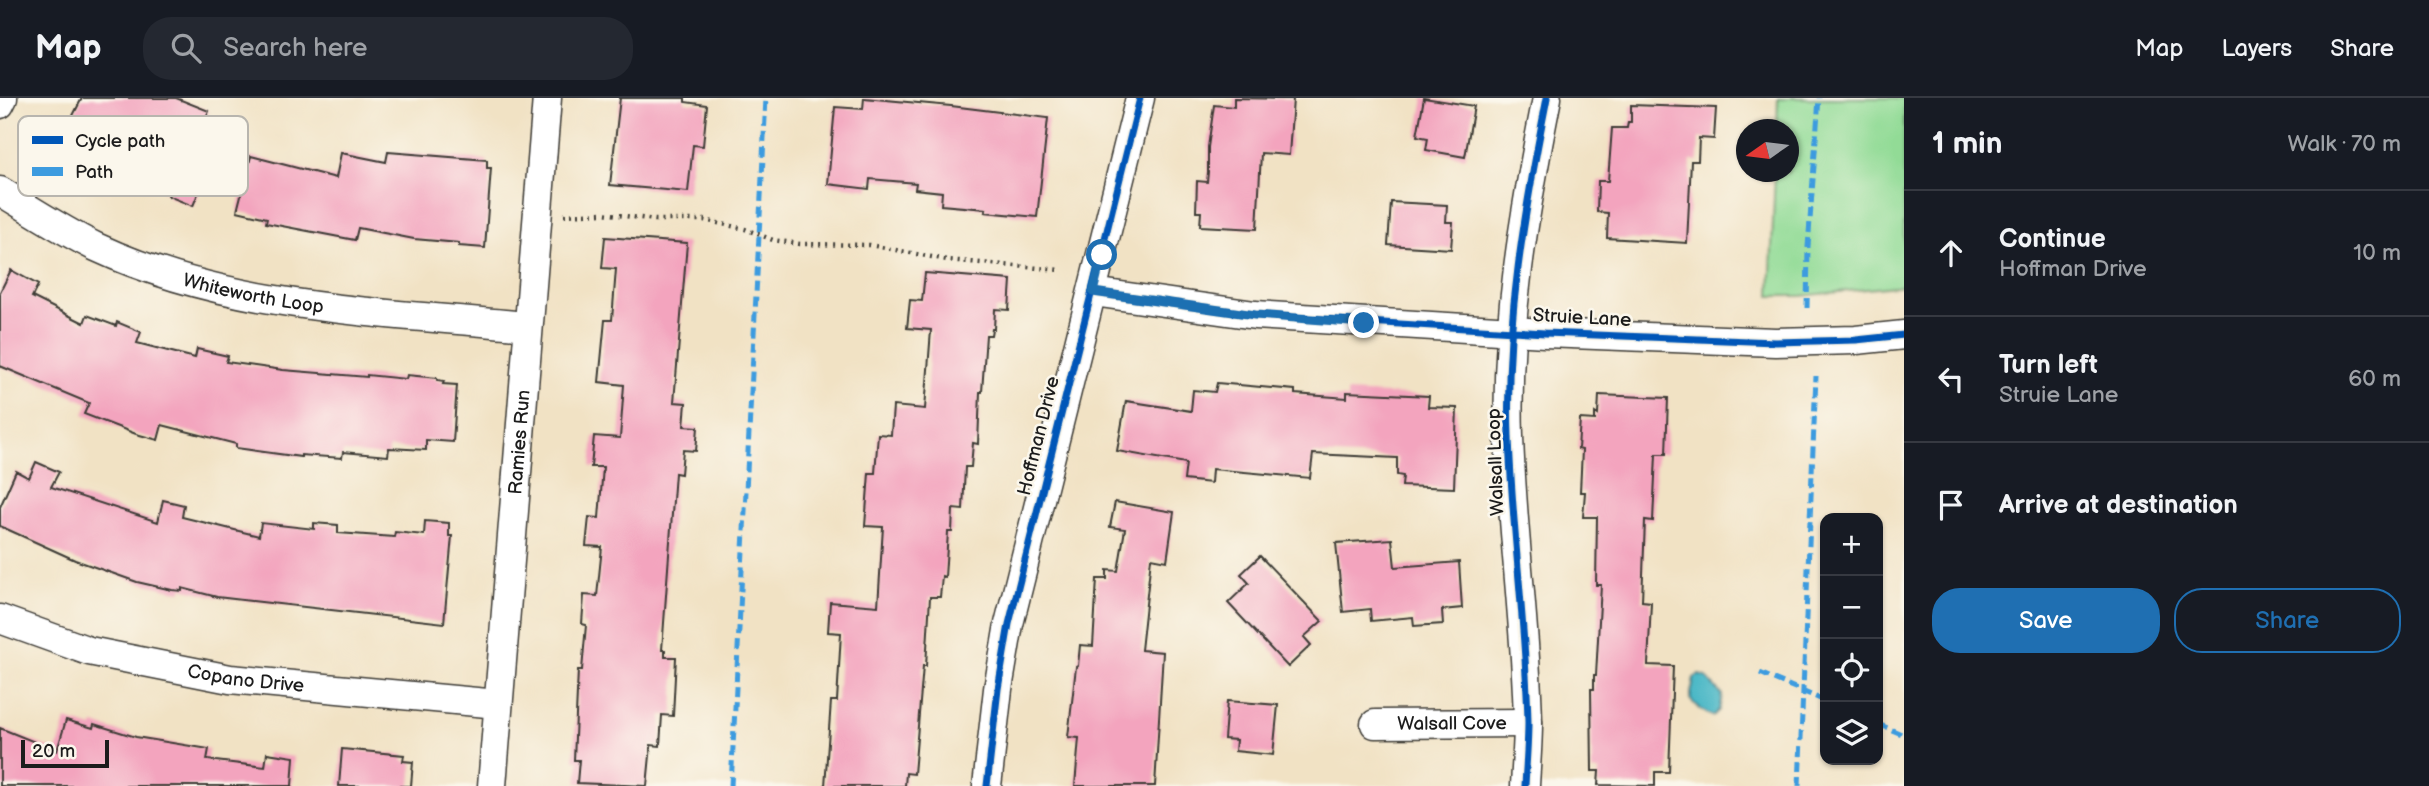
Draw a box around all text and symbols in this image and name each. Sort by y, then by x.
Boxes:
search box [143,17,633,80]
text: Map [35,28,101,68]
icon: search [167,29,205,67]
text: Search here [223,33,367,64]
text: Map [2135,34,2183,63]
text: Layers [2221,34,2292,63]
text: Share [2330,34,2394,63]
legend [18,116,248,196]
north arrow [1736,119,1799,182]
text: 1 min [1932,126,2002,162]
text: Cycle path [75,130,165,153]
text: Walk · 70 m [2287,130,2401,158]
text: Path [75,161,113,184]
text: Continue [1999,224,2106,255]
icon: ahead [1932,234,1970,272]
route start [1086,239,1117,270]
text: 10 m [2353,239,2401,267]
text: Hoffman Drive [1999,255,2147,283]
street label: Whiteworth Loop [180,268,325,318]
street label: Struie Lane [1532,304,1632,332]
route end [1348,307,1379,338]
text: Turn left [1999,350,2098,381]
icon: left [1932,360,1970,398]
text: 60 m [2348,365,2401,393]
street label: Hoffman Drive [1013,374,1065,498]
text: Struie Lane [1999,381,2119,409]
street label: Ramies Run [504,389,535,495]
street label: Walsall Loop [1483,408,1509,516]
icon: arrive [1932,486,1970,524]
text: Arrive at destination [1999,490,2238,521]
map controls [1820,513,1883,765]
button: + [1820,513,1883,576]
button: − [1820,576,1883,639]
button: Save [1932,588,2160,653]
button: Share [2174,588,2401,653]
button: locate [1820,639,1883,702]
street label: Copano Drive [186,659,305,697]
button: layers [1820,702,1883,765]
street label: Walsall Cove [1397,712,1507,735]
scale bar [21,737,108,769]
text: 20 m [32,740,75,763]

